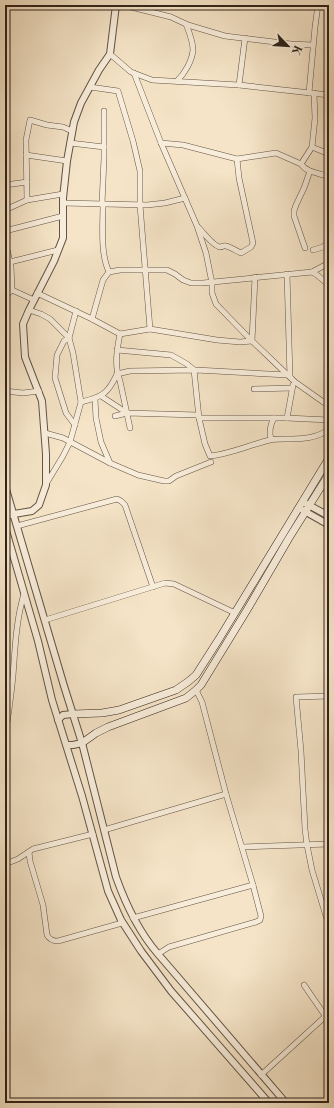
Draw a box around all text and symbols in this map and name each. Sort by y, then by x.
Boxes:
north arrow [268,26,308,66]
text: K [287,43,304,58]

